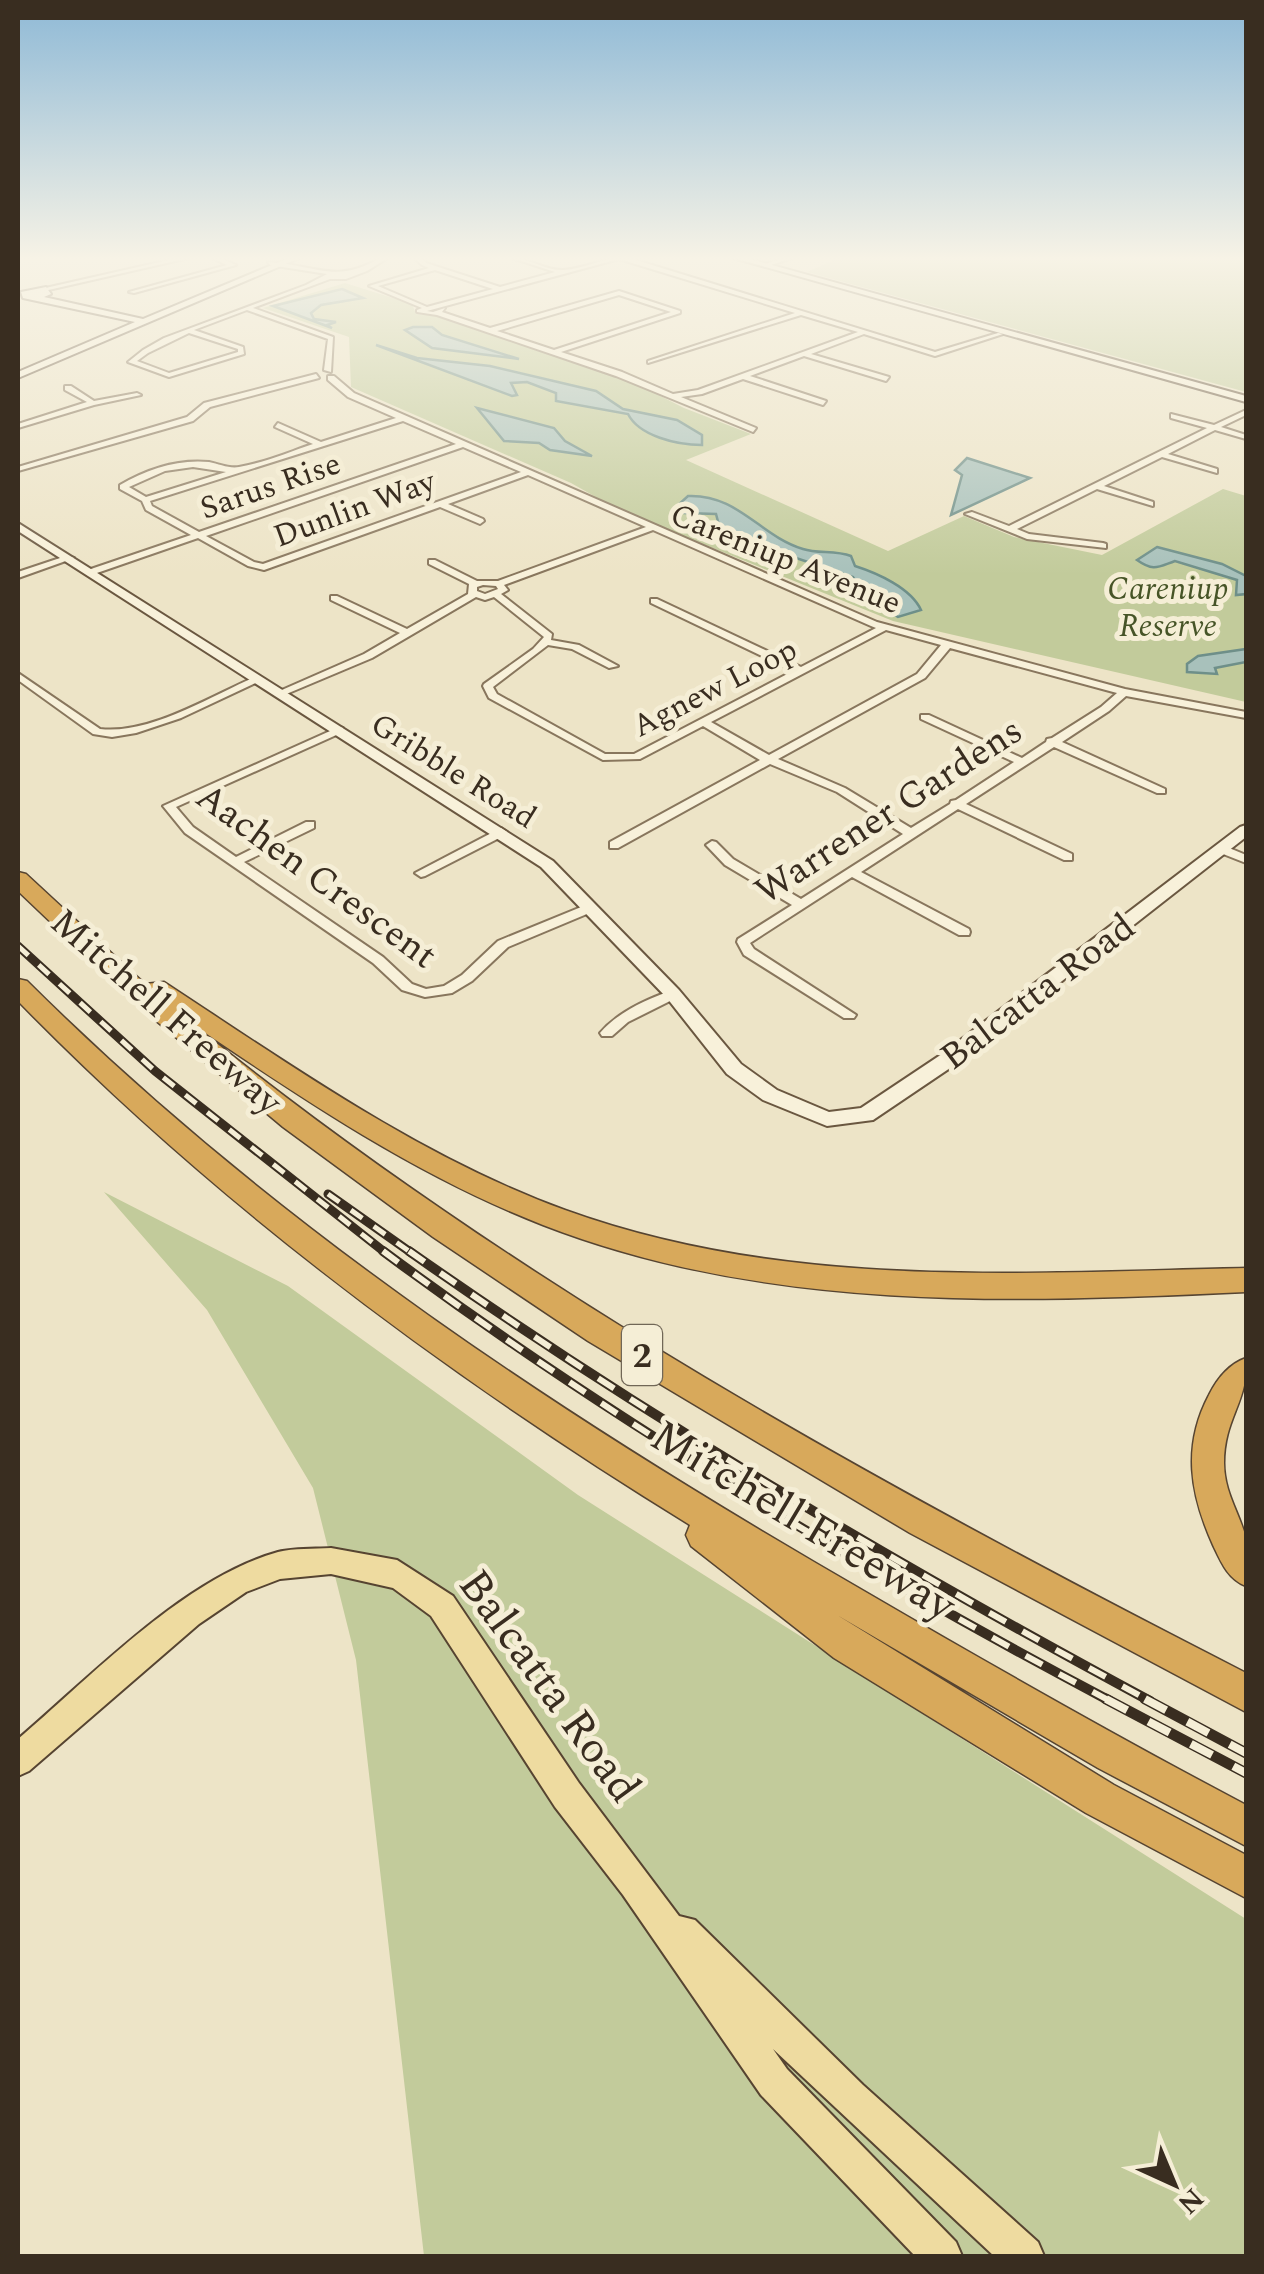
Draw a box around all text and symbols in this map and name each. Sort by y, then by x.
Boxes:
street label: Sarus Rise [193,439,348,533]
street label: Dunlin Way [267,457,444,561]
street label: Careniup Avenue [663,491,908,628]
park label: Careniup Reserve [1107,565,1229,651]
street label: Agnew Loop [623,626,806,751]
street label: Gribble Road [360,701,546,842]
street label: Warrener Gardens [743,703,1035,920]
street label: Aachen Crescent [183,769,449,984]
street label: Mitchell Freeway [37,895,296,1131]
street label: Balcatta Road [928,900,1148,1086]
road number: 2 [622,1325,662,1385]
street label: Mitchell Freeway [637,1403,970,1640]
street label: Balcatta Road [440,1555,658,1818]
north arrow [1124,2134,1224,2234]
text: N [1167,2177,1213,2224]

